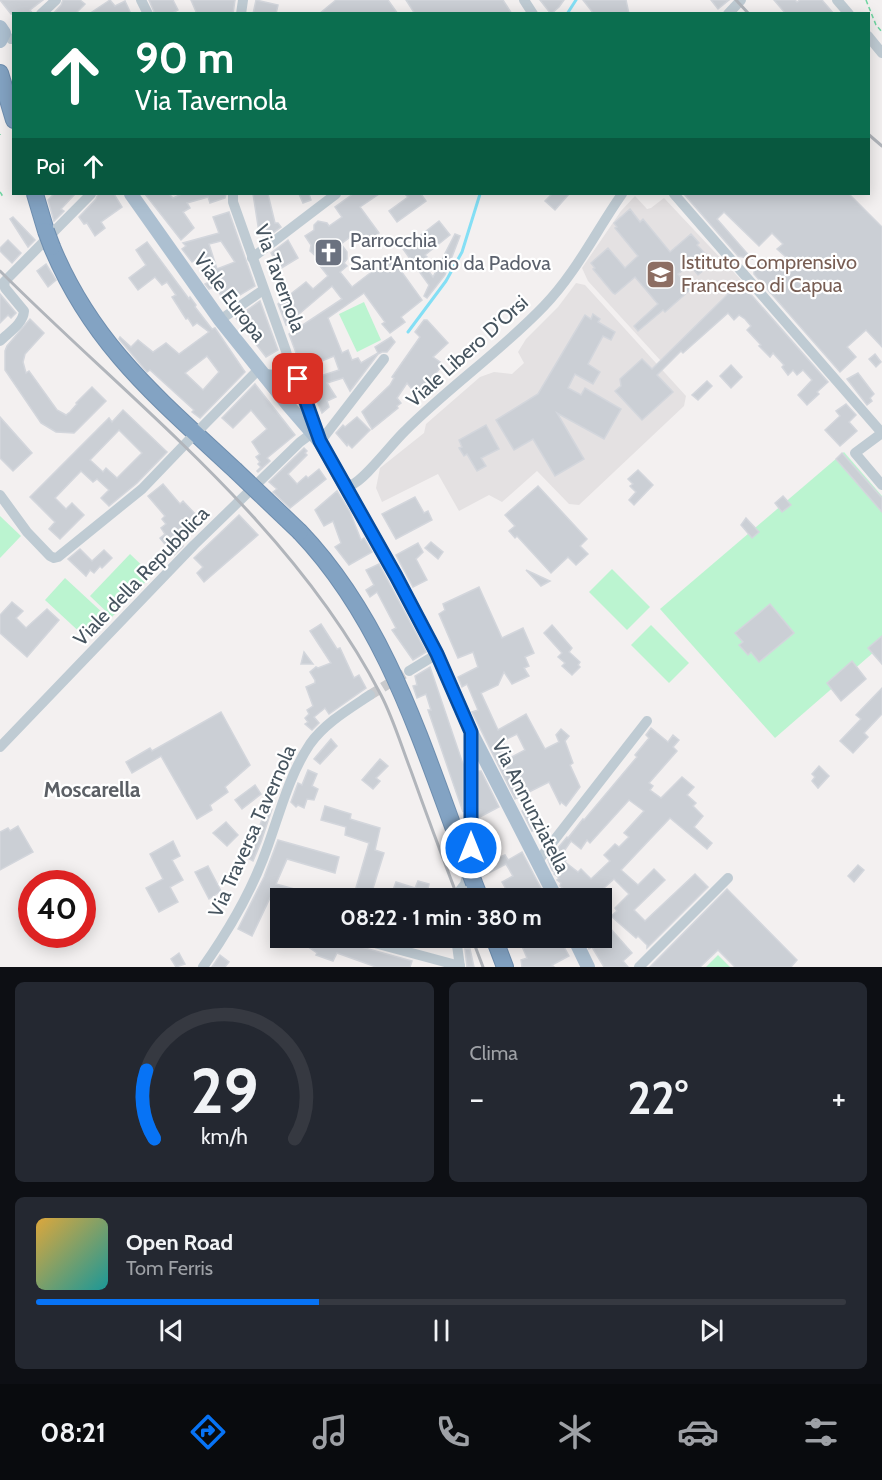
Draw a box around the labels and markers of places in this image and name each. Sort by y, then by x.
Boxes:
place label: Parrocchia Sant'Antonio da Padova [350,228,551,275]
church icon: Parrocchia Sant'Antonio da Padova [313,236,345,268]
place label: Istituto Comprensivo Francesco di Capua [681,250,857,297]
school or university icon: Istituto Comprensivo Francesco di Capua [644,258,676,290]
pin [272,353,323,404]

